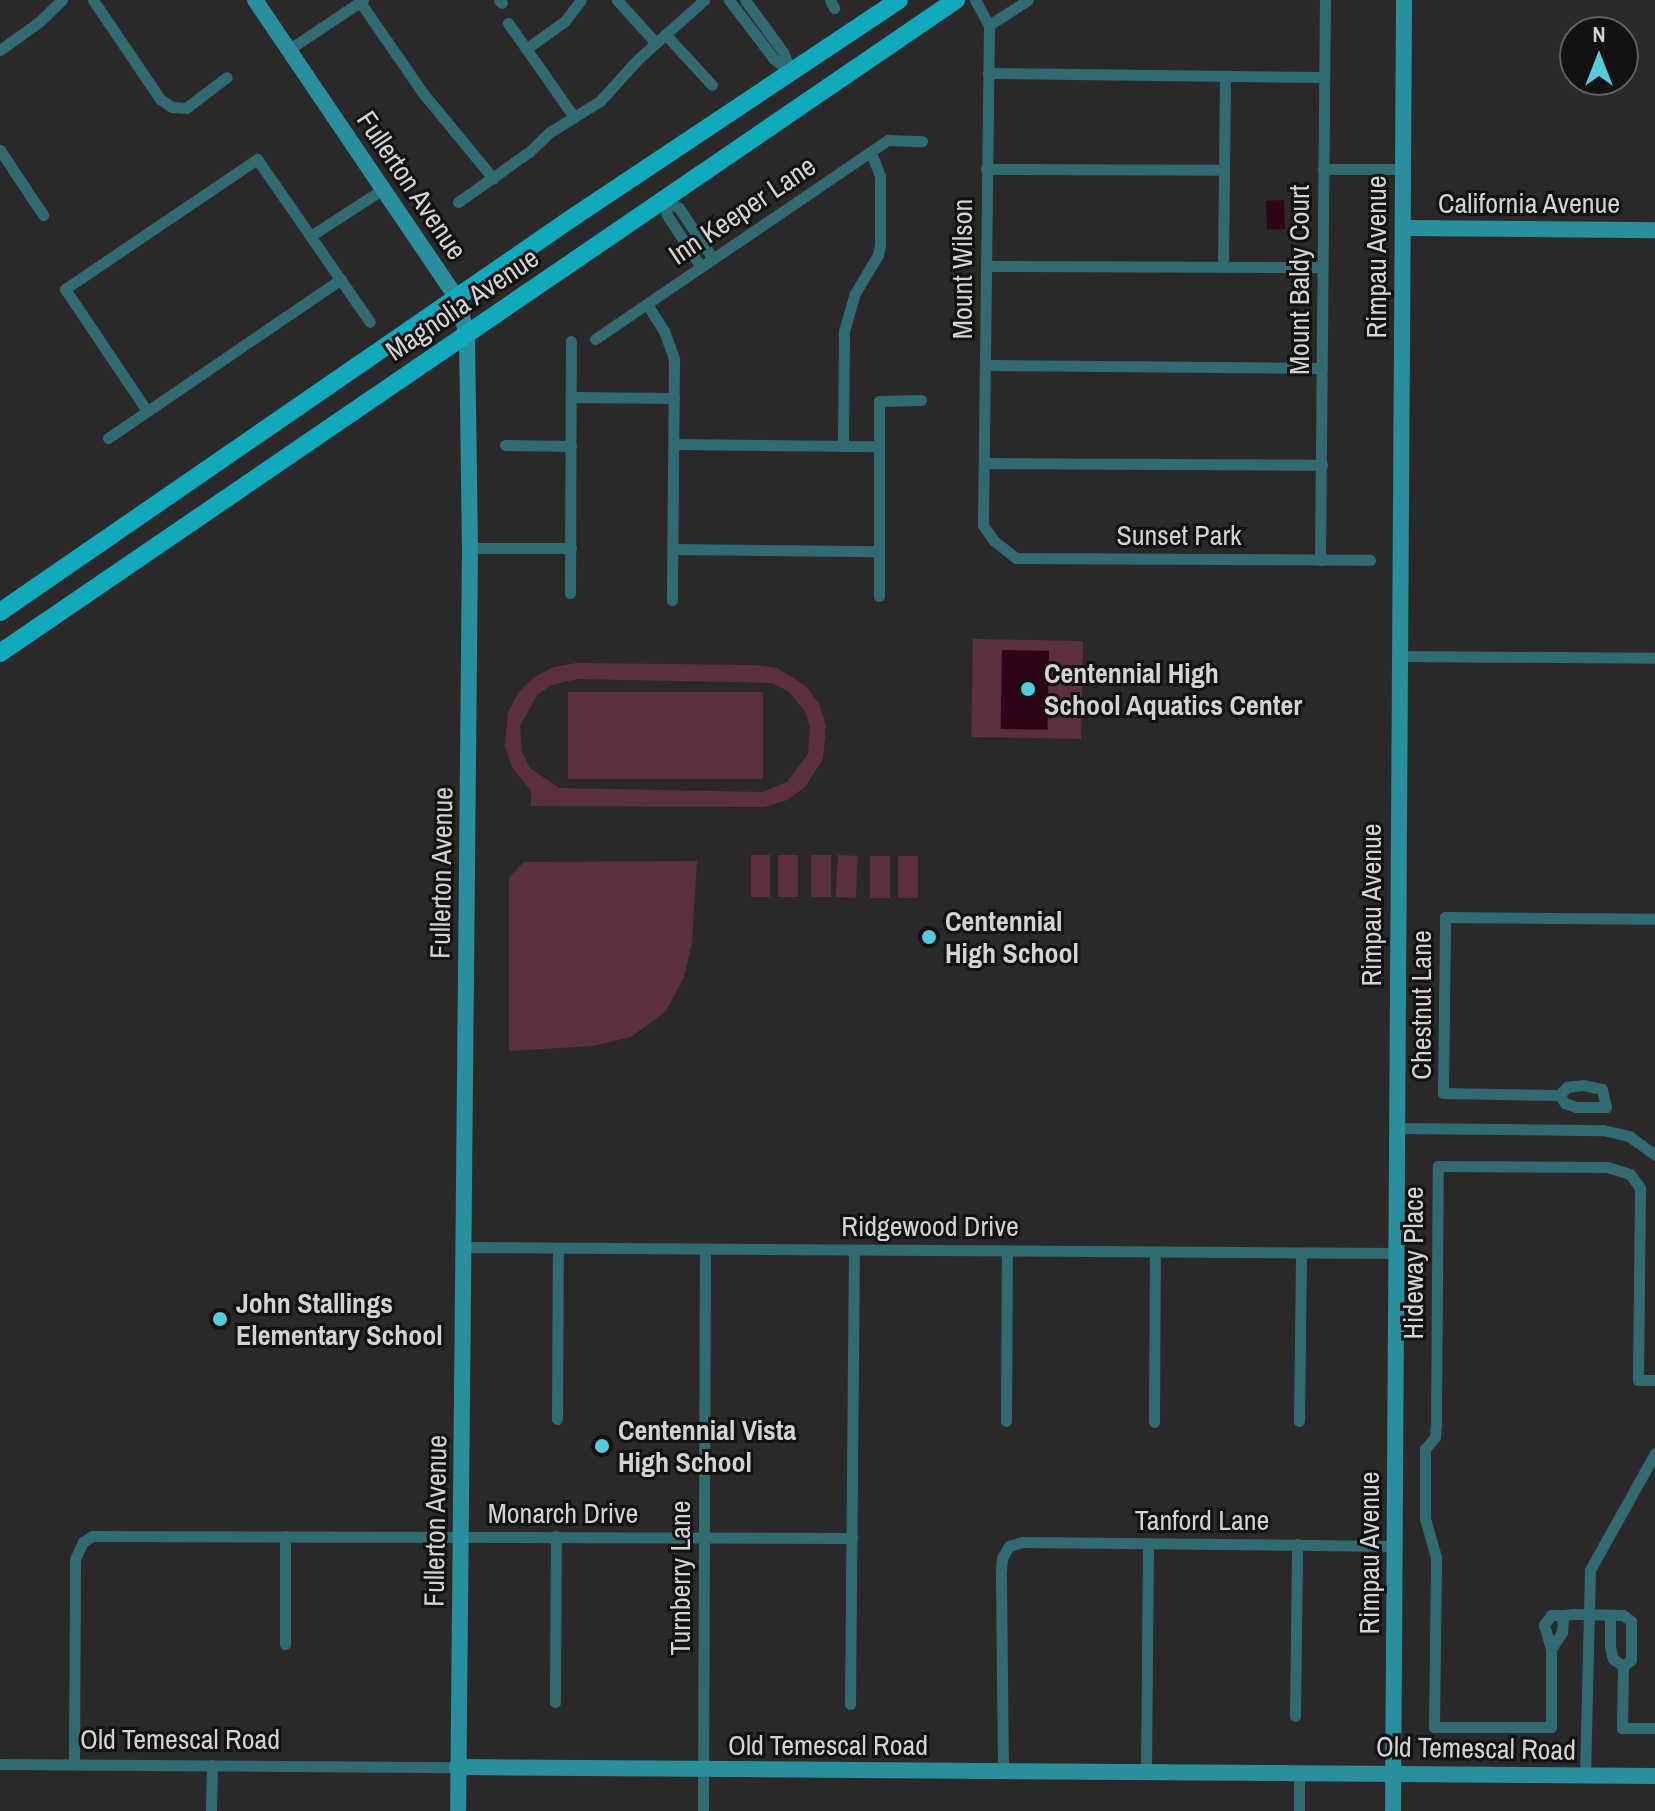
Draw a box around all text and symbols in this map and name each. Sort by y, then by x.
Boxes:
north arrow [1559,16,1639,96]
text: N [1592,19,1606,49]
street label: Fullerton Avenue [350,104,474,266]
street label: Inn Keeper Lane [662,149,822,271]
street label: Rimpau Avenue [1359,175,1393,339]
street label: Mount Baldy Court [1282,185,1316,375]
street label: California Avenue [1437,186,1621,220]
street label: Mount Wilson [945,199,979,339]
street label: Magnolia Avenue [379,240,545,368]
street label: Sunset Park [1116,518,1242,552]
place label: Centennial High School Aquatics Center [1044,656,1303,722]
marker: Centennial High School Aquatics Center [1019,680,1037,698]
street label: Fullerton Avenue [423,786,459,960]
street label: Rimpau Avenue [1354,823,1388,987]
place label: Centennial High School [945,904,1079,970]
marker: Centennial High School [920,928,938,946]
street label: Chestnut Lane [1404,930,1438,1080]
street label: Hideway Place [1396,1186,1430,1340]
street label: Ridgewood Drive [841,1209,1019,1243]
place label: John Stallings Elementary School [236,1286,443,1352]
marker: John Stallings Elementary School [211,1310,229,1328]
place label: Centennial Vista High School [618,1413,796,1479]
street label: Fullerton Avenue [417,1434,453,1608]
marker: Centennial Vista High School [593,1437,611,1455]
street label: Rimpau Avenue [1352,1471,1386,1635]
street label: Monarch Drive [488,1496,638,1530]
street label: Turnberry Lane [663,1500,697,1656]
street label: Tanford Lane [1135,1503,1269,1537]
street label: Old Temescal Road [80,1722,280,1756]
street label: Old Temescal Road [728,1728,928,1762]
street label: Old Temescal Road [1376,1729,1576,1767]

